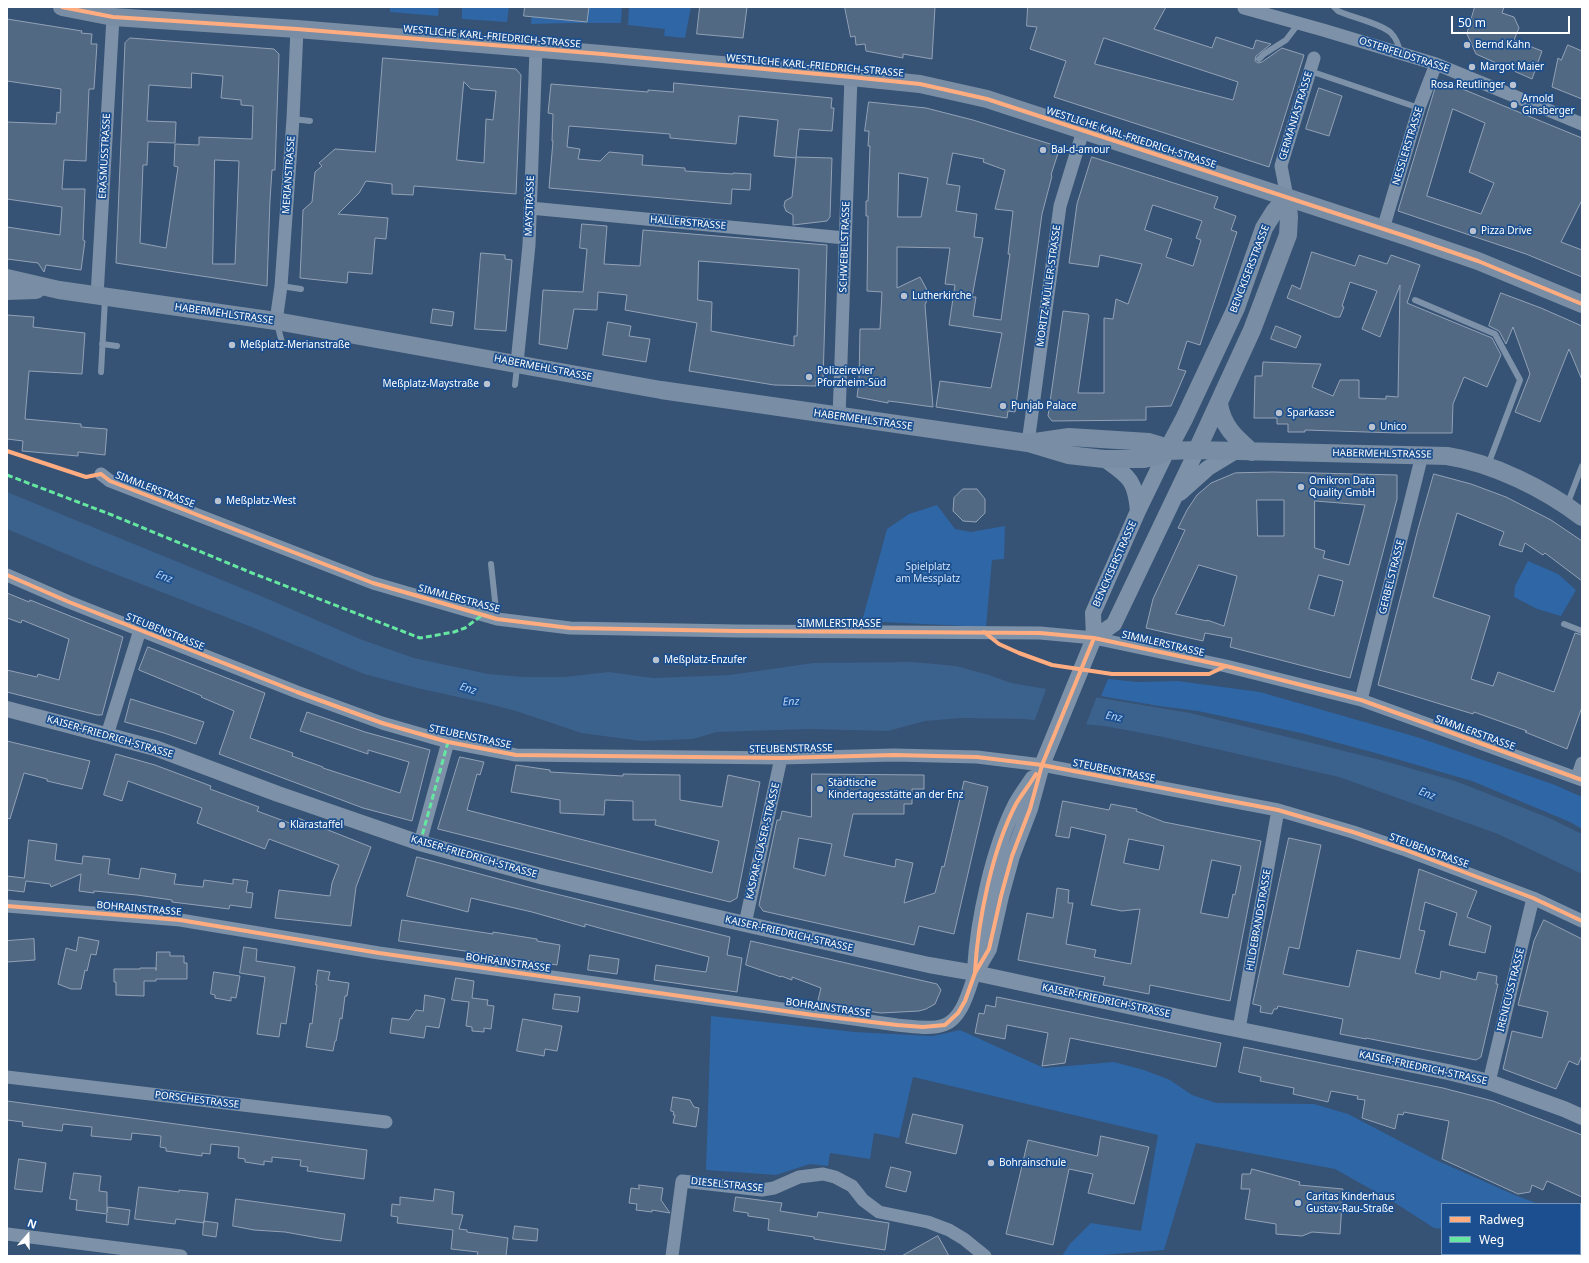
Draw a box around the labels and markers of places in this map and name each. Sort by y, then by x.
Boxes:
place label: Bernd Kahn [1475,39,1530,51]
marker: Bernd Kahn [1462,40,1472,50]
place label: Margot Maier [1480,61,1544,73]
marker: Margot Maier [1467,62,1477,72]
place label: Rosa Reutlinger [1431,79,1505,91]
marker: Rosa Reutlinger [1508,80,1518,90]
place label: Arnold Ginsberger [1522,93,1575,116]
marker: Arnold Ginsberger [1509,100,1519,110]
place label: Bal-d-amour [1051,144,1110,156]
marker: Bal-d-amour [1038,145,1048,155]
place label: Pizza Drive [1481,225,1532,237]
marker: Pizza Drive [1468,226,1478,236]
place label: Lutherkirche [912,290,971,302]
marker: Lutherkirche [899,291,909,301]
place label: Meßplatz-Merianstraße [240,339,350,351]
marker: Meßplatz-Merianstraße [227,340,237,350]
place label: Polizeirevier Pforzheim-Süd [817,365,886,388]
marker: Polizeirevier Pforzheim-Süd [804,372,814,382]
place label: Meßplatz-Maystraße [382,378,479,390]
marker: Meßplatz-Maystraße [482,379,492,389]
place label: Punjab Palace [1011,400,1077,412]
marker: Punjab Palace [998,401,1008,411]
place label: Sparkasse [1287,407,1335,419]
marker: Sparkasse [1274,408,1284,418]
place label: Unico [1380,421,1407,433]
marker: Unico [1367,422,1377,432]
place label: Omikron Data Quality GmbH [1309,475,1375,498]
marker: Omikron Data Quality GmbH [1296,482,1306,492]
place label: Meßplatz-West [226,495,296,507]
marker: Meßplatz-West [213,496,223,506]
place label: Meßplatz-Enzufer [664,654,747,666]
marker: Meßplatz-Enzufer [651,655,661,665]
place label: Städtische Kindertagesstätte an der Enz [828,777,963,800]
marker: Städtische Kindertagesstätte an der Enz [815,784,825,794]
place label: Klarastaffel [290,819,343,831]
marker: Klarastaffel [277,820,287,830]
place label: Bohrainschule [999,1157,1066,1169]
marker: Bohrainschule [986,1158,996,1168]
place label: Caritas Kinderhaus Gustav-Rau-Straße [1306,1191,1395,1214]
marker: Caritas Kinderhaus Gustav-Rau-Straße [1293,1198,1303,1208]

